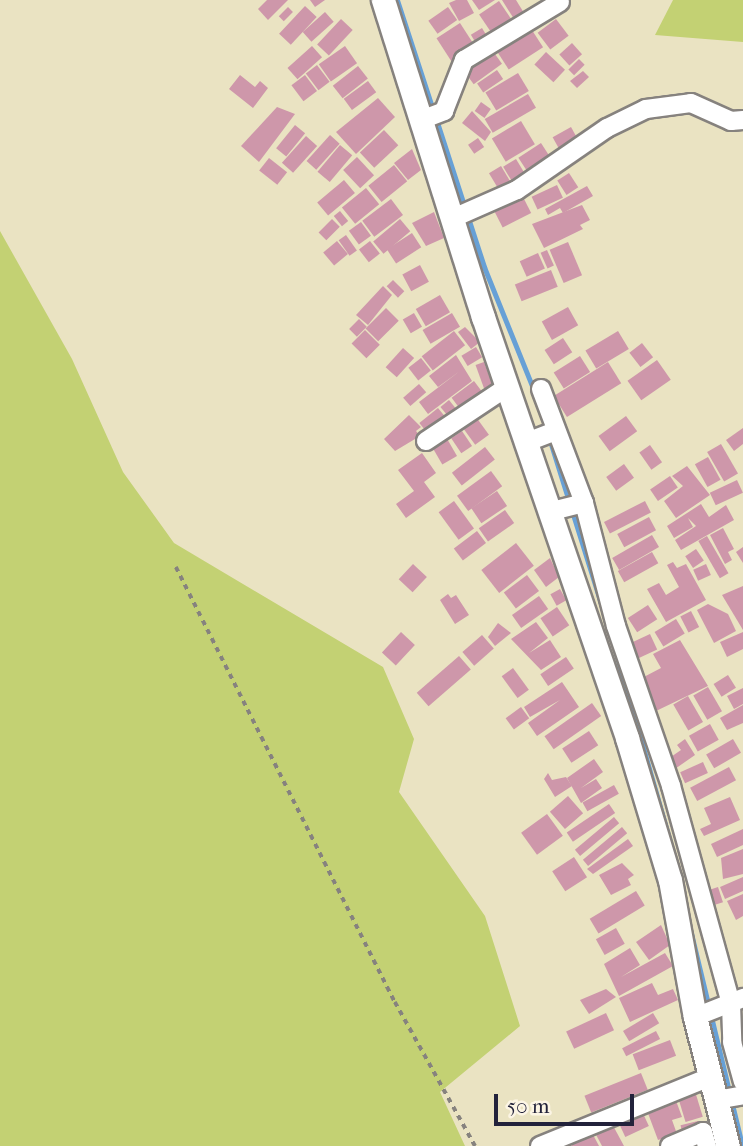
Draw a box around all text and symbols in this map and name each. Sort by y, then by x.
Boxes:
scale bar [498,1080,638,1124]
text: 50 m [507,1094,550,1118]

